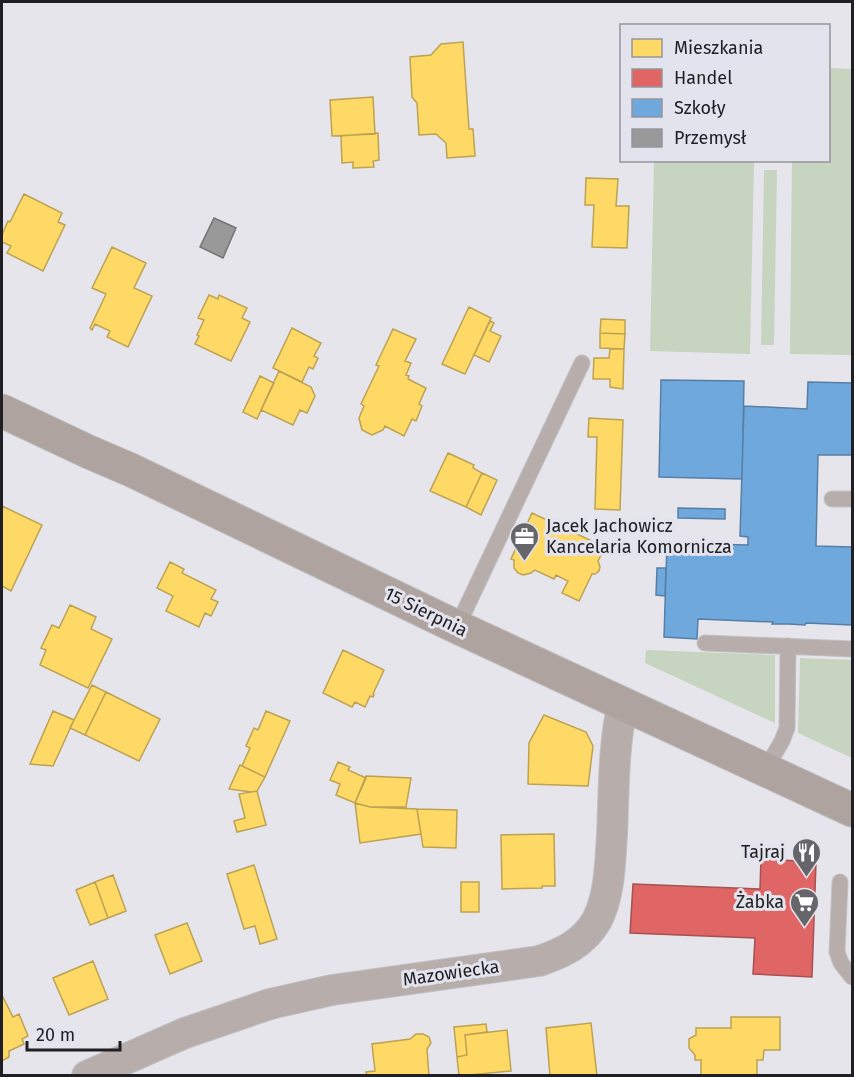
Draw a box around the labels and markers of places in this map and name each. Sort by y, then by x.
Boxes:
place label: Jacek Jachowicz Kancelaria Komornicza [546,515,732,558]
office icon: Jacek Jachowicz Kancelaria Komornicza [509,520,541,562]
restaurant icon: Tajraj [790,836,822,878]
place label: Tajraj [741,841,785,863]
supermarket icon: Żabka [789,886,821,928]
place label: Żabka [736,891,784,913]

